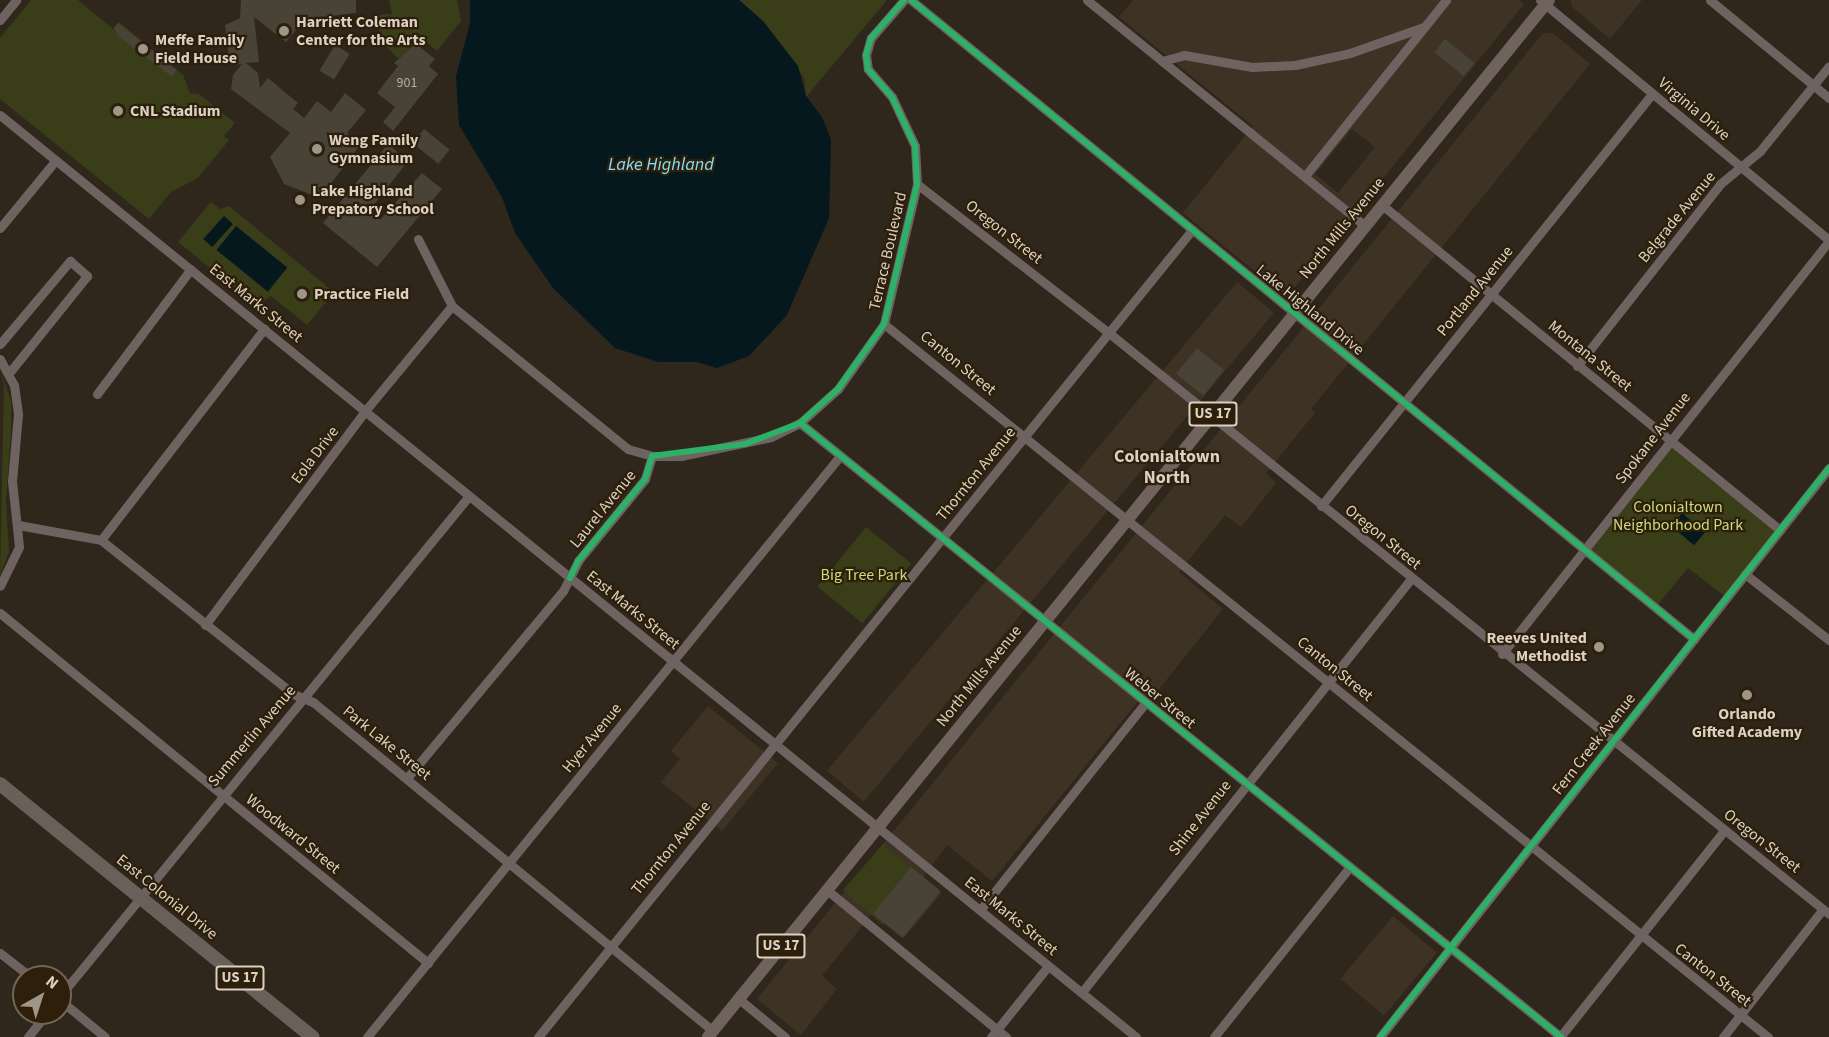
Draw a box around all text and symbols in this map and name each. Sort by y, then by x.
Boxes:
place label: Harriett Coleman Center for the Arts [296,12,426,50]
marker: Harriett Coleman Center for the Arts [277,24,291,38]
place label: Meffe Family Field House [155,30,244,68]
marker: Meffe Family Field House [136,42,150,56]
street label: Virginia Drive [1654,73,1734,145]
house number: 901 [397,75,417,91]
place label: CNL Stadium [130,101,221,121]
marker: CNL Stadium [111,104,125,118]
place label: Weng Family Gymnasium [329,130,418,168]
marker: Weng Family Gymnasium [310,142,324,156]
water label: Lake Highland [608,154,714,176]
street label: Belgrade Avenue [1634,167,1720,267]
street label: North Mills Avenue [1295,173,1389,283]
place label: Lake Highland Prepatory School [312,181,434,219]
street label: Terrace Boulevard [865,190,911,312]
marker: Lake Highland Prepatory School [293,193,307,207]
street label: Oregon Street [962,196,1046,268]
street label: Portland Avenue [1433,242,1517,340]
street label: East Marks Street [205,259,307,347]
street label: Lake Highland Drive [1252,261,1368,359]
place label: Practice Field [314,284,409,304]
marker: Practice Field [295,287,309,301]
street label: Montana Street [1544,316,1636,396]
street label: Canton Street [916,327,1000,399]
street label: Spokane Avenue [1611,388,1695,488]
road number: US 17 [1188,402,1238,426]
street label: Eola Drive [287,422,343,488]
street label: Thornton Avenue [932,423,1020,525]
district label: Colonialtown North [1114,447,1220,490]
street label: Laurel Avenue [566,466,640,552]
park label: Colonialtown Neighborhood Park [1613,497,1743,535]
street label: Oregon Street [1341,500,1425,574]
park label: Big Tree Park [821,565,907,585]
street label: East Marks Street [582,566,684,654]
street label: North Mills Avenue [932,621,1026,731]
place label: Reeves United Methodist [1487,628,1587,666]
street label: Canton Street [1293,633,1377,705]
marker: Reeves United Methodist [1592,640,1606,654]
street label: Weber Street [1120,663,1200,733]
street label: Summerlin Avenue [204,681,300,791]
marker: Orlando Gifted Academy [1740,688,1754,702]
street label: Fern Creek Avenue [1548,689,1640,799]
street label: Hyer Avenue [558,699,626,777]
street label: Park Lake Street [339,702,435,784]
place label: Orlando Gifted Academy [1692,704,1802,742]
street label: Shine Avenue [1165,776,1235,860]
street label: Woodward Street [242,790,344,878]
street label: Thornton Avenue [627,797,715,899]
street label: Oregon Street [1720,805,1804,877]
street label: East Colonial Drive [112,850,222,944]
street label: East Marks Street [960,872,1062,960]
road number: US 17 [756,934,806,958]
street label: Canton Street [1671,939,1755,1011]
north arrow [12,965,72,1025]
road number: US 17 [214,966,266,990]
text: N [41,971,63,994]

